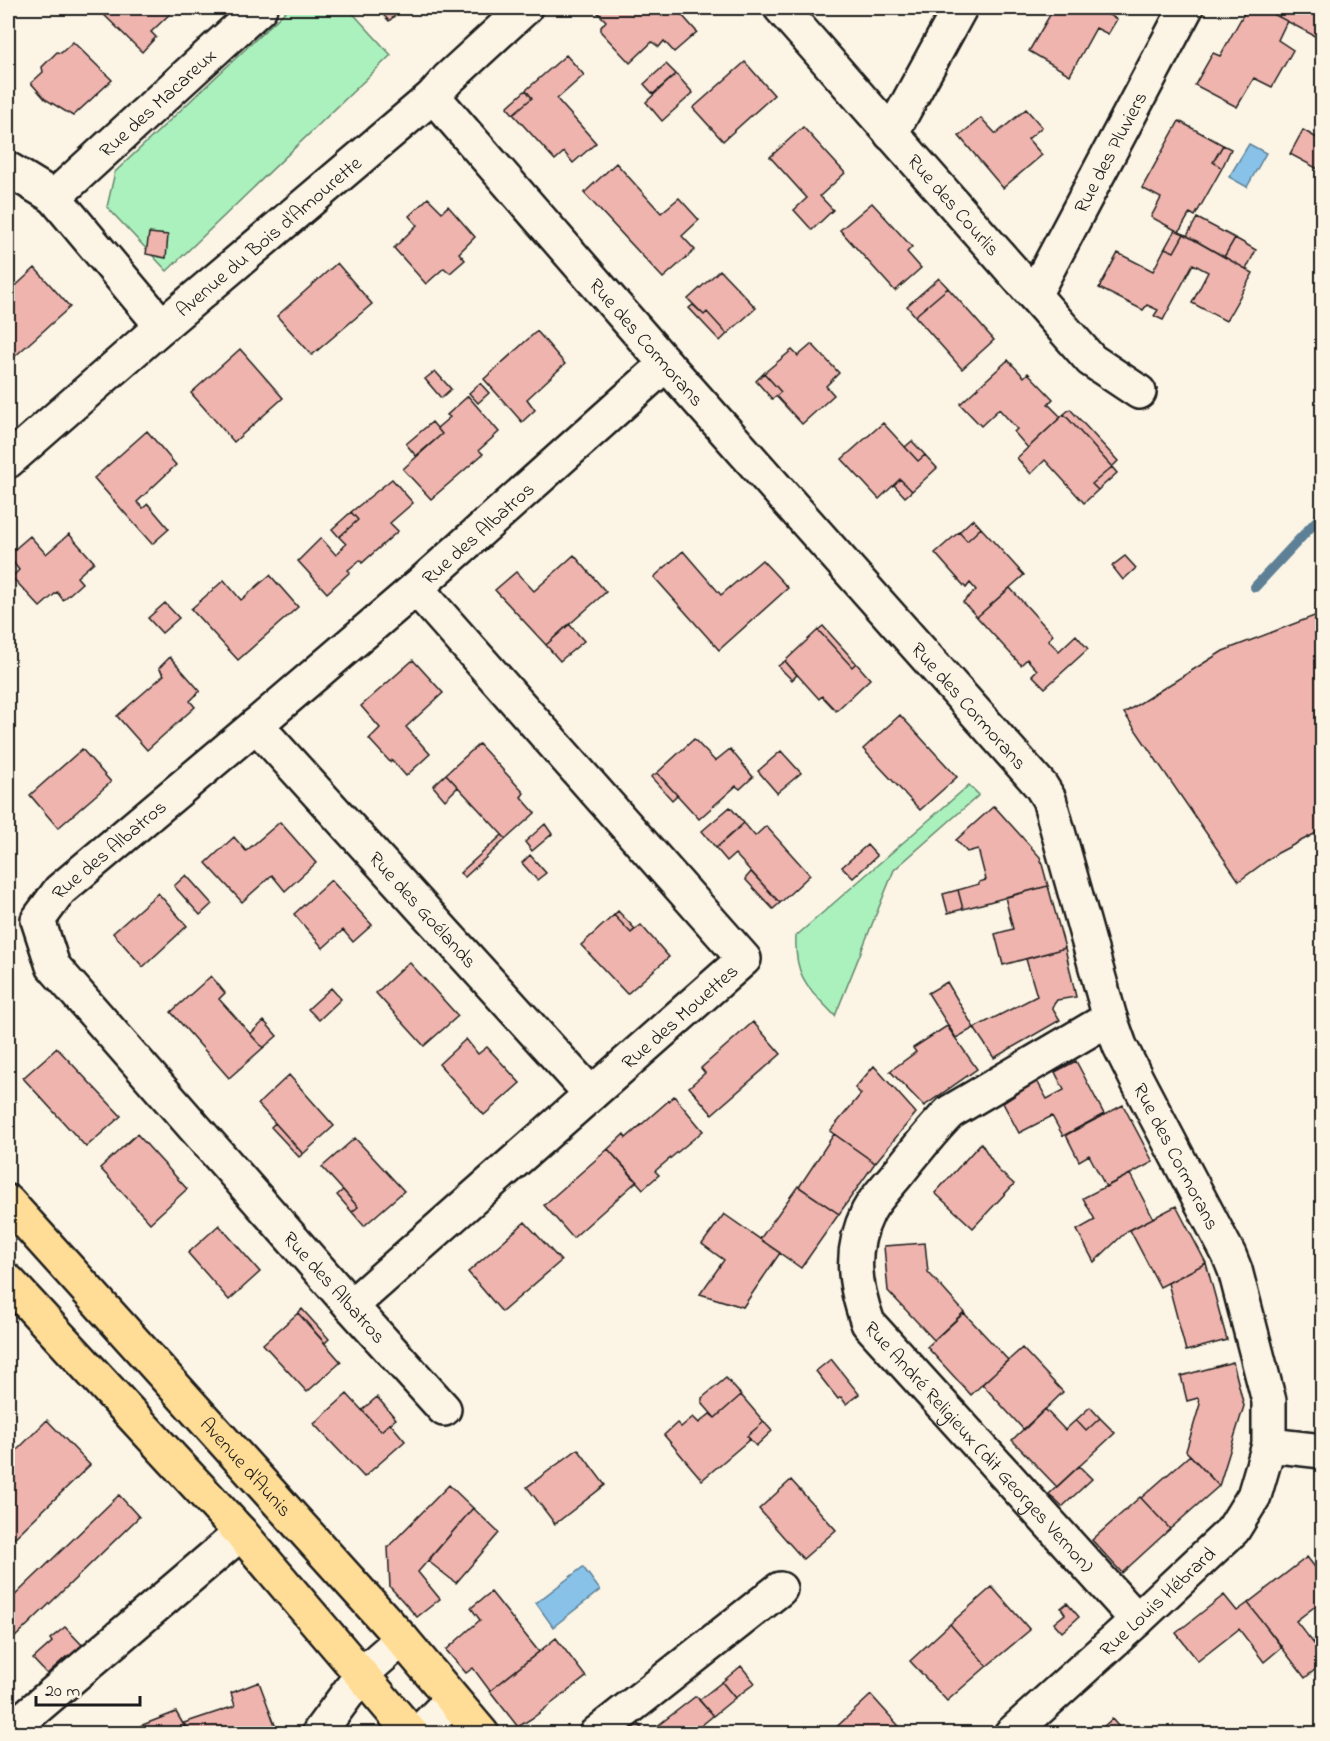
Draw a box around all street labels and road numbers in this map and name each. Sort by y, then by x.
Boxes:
street label: Rue des Macareux [94,43,224,166]
street label: Rue des Pluviers [1068,87,1156,219]
street label: Rue des Courlis [899,149,1005,264]
street label: Avenue du Bois d'Amourette [170,150,369,325]
street label: Rue des Cormorans [581,273,710,414]
street label: Rue des Albatros [417,476,542,593]
street label: Rue des Cormorans [903,637,1032,778]
street label: Rue des Albatros [46,794,174,906]
street label: Rue des Goélands [361,846,482,976]
street label: Rue des Mouettes [616,958,746,1078]
street label: Rue des Cormorans [1124,1079,1225,1236]
street label: Rue des Albatros [275,1226,392,1351]
street label: Rue André Religieux (dit Georges Vernon) [856,1316,1100,1581]
street label: Avenue d'Aunis [192,1412,297,1524]
street label: Rue Louis Hébrard [1094,1541,1223,1665]

